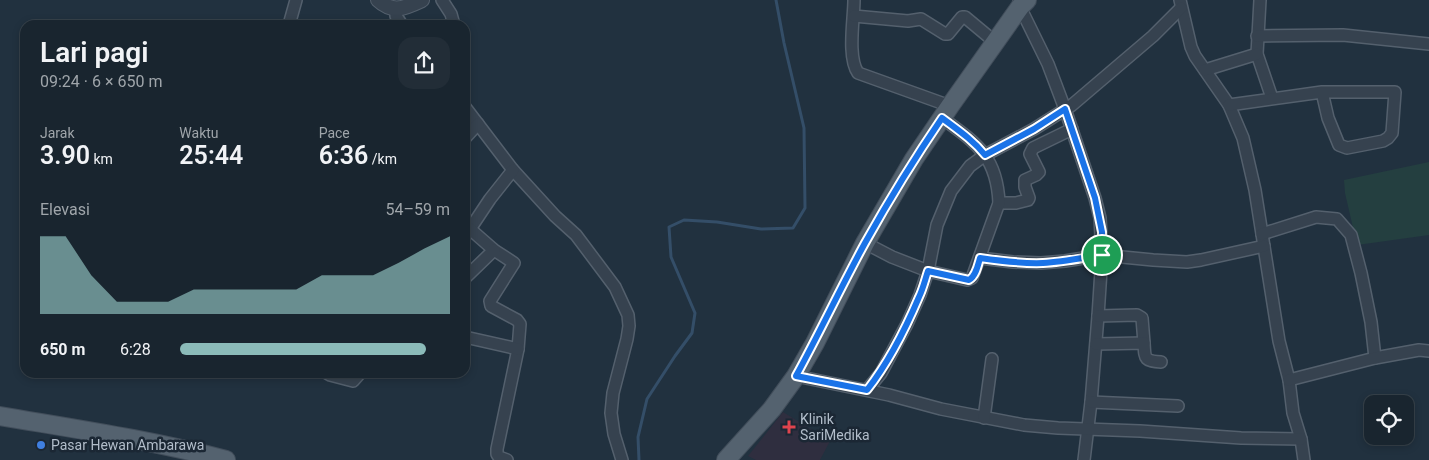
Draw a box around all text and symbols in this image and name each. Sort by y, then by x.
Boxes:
text: Lari pagi [40,36,148,69]
button: share [398,37,450,89]
text: 09:24 · 6 × 650 m [40,72,162,91]
text: Jarak [40,125,75,141]
text: Waktu [179,125,219,141]
text: Pace [319,125,350,141]
text: 3.90 [40,141,90,170]
text: 25:44 [179,141,243,170]
text: 6:36 [319,141,368,170]
text: km [90,151,113,167]
text: /km [368,151,397,167]
text: Elevasi [40,200,90,219]
text: 54–59 m [386,200,450,219]
pin [1081,234,1123,276]
icon: arrive [1088,241,1116,269]
text: 650 m [40,340,85,359]
text: 6:28 [120,340,151,359]
map controls [1364,395,1414,445]
button: locate [1364,395,1414,445]
place label: Klinik SariMedika [800,411,870,443]
marker: Klinik SariMedika [782,420,796,434]
place label: Pasar Hewan Ambarawa [51,437,204,453]
marker: Pasar Hewan Ambarawa [35,439,47,451]

